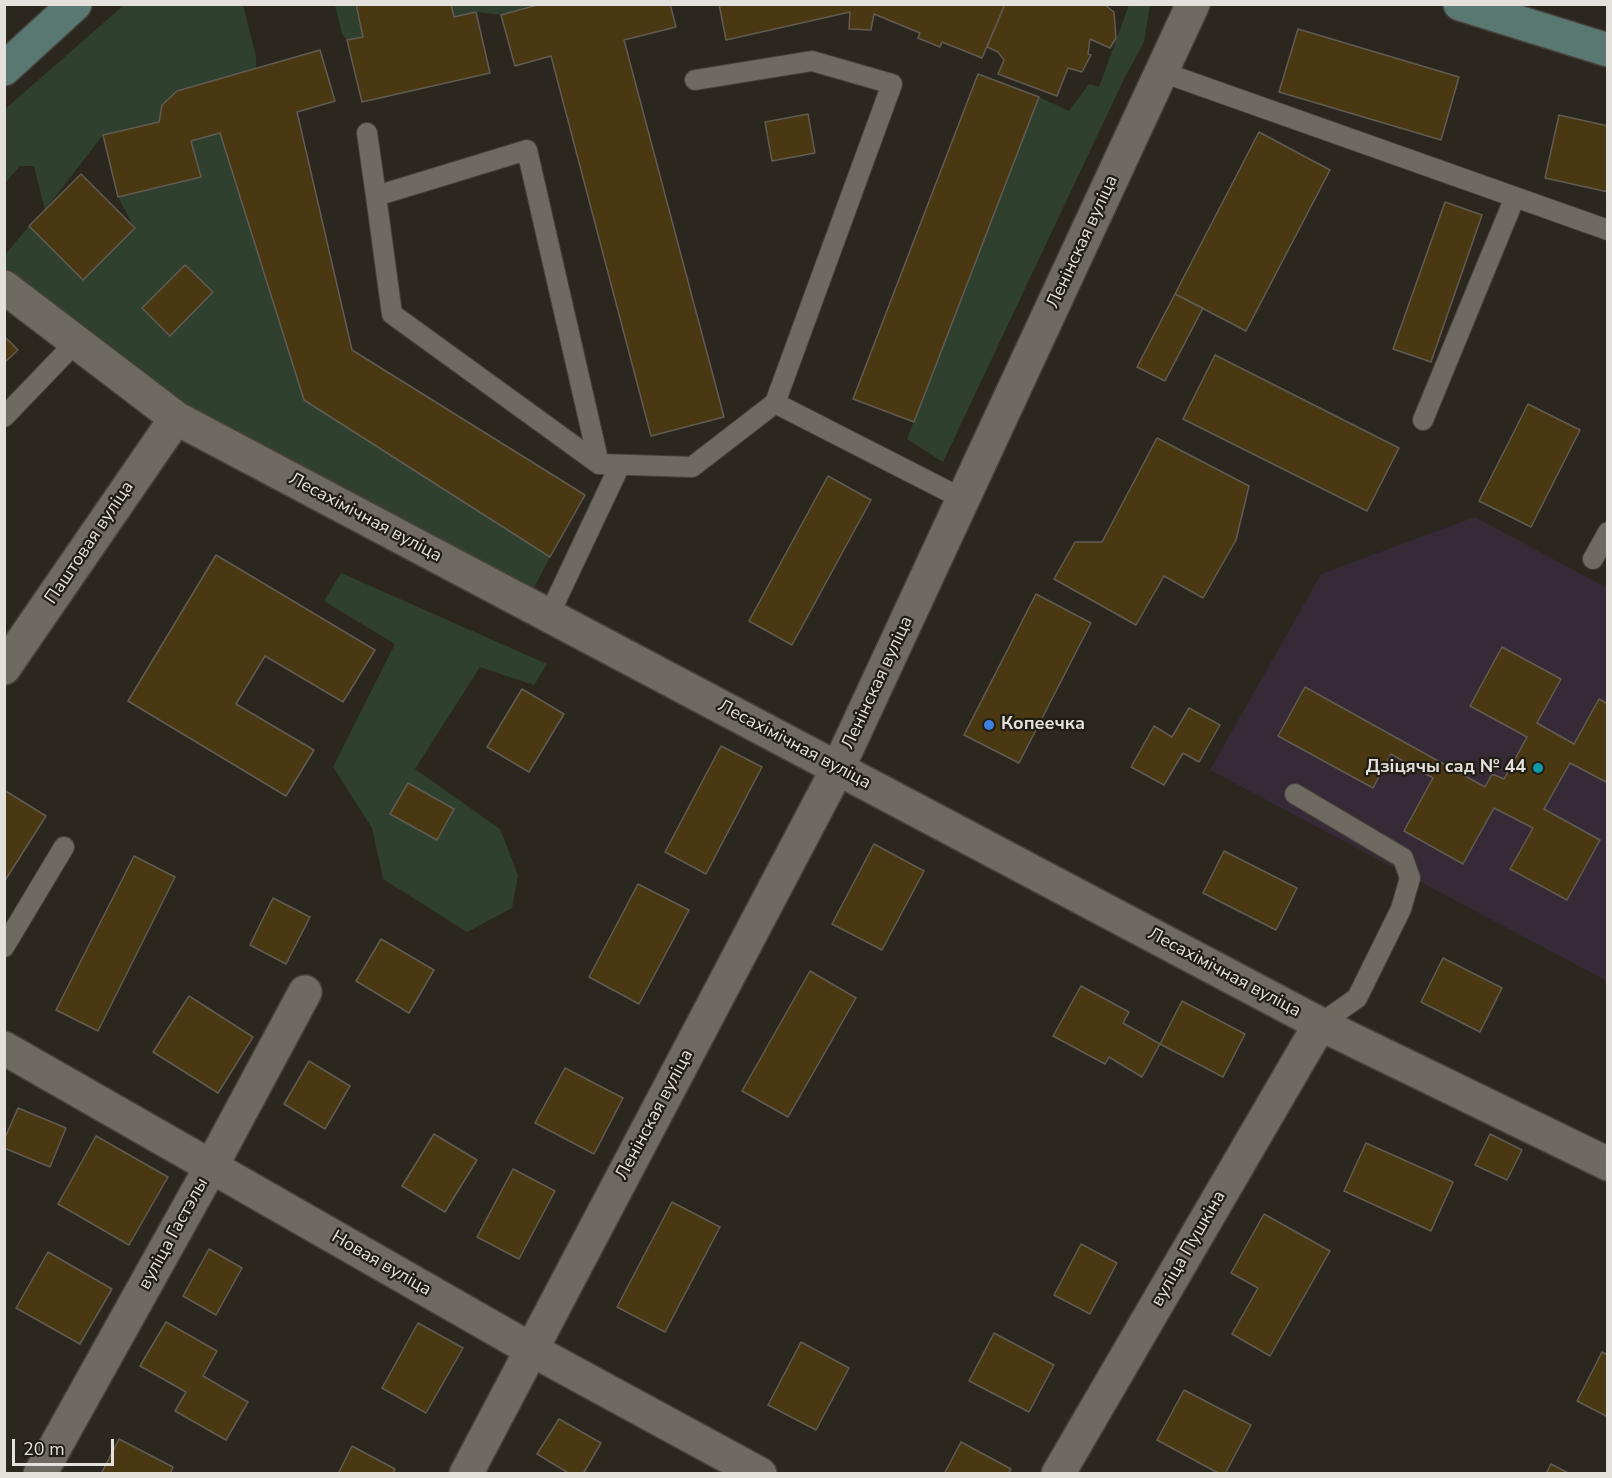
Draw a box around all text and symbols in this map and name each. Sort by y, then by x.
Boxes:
street label: Ленінская вуліца [1043,172,1123,312]
street label: Лесахімічная вуліца [285,469,445,567]
street label: Паштовая вуліца [41,477,139,609]
street label: Ленінская вуліца [838,613,918,753]
street label: Лесахімічная вуліца [714,696,874,794]
place label: Копеечка [1001,714,1085,736]
marker: Копеечка [982,718,996,732]
place label: Дзіцячы сад № 44 [1366,757,1526,779]
marker: Дзіцячы сад № 44 [1531,761,1545,775]
street label: Лесахімічная вуліца [1144,924,1304,1022]
street label: Ленінская вуліца [612,1046,698,1184]
street label: вуліца Гастэлы [134,1174,214,1294]
street label: вуліца Пушкіна [1147,1187,1231,1311]
street label: Новая вуліца [327,1227,435,1301]
scale bar [15,1427,117,1465]
text: 20 m [23,1437,65,1461]

